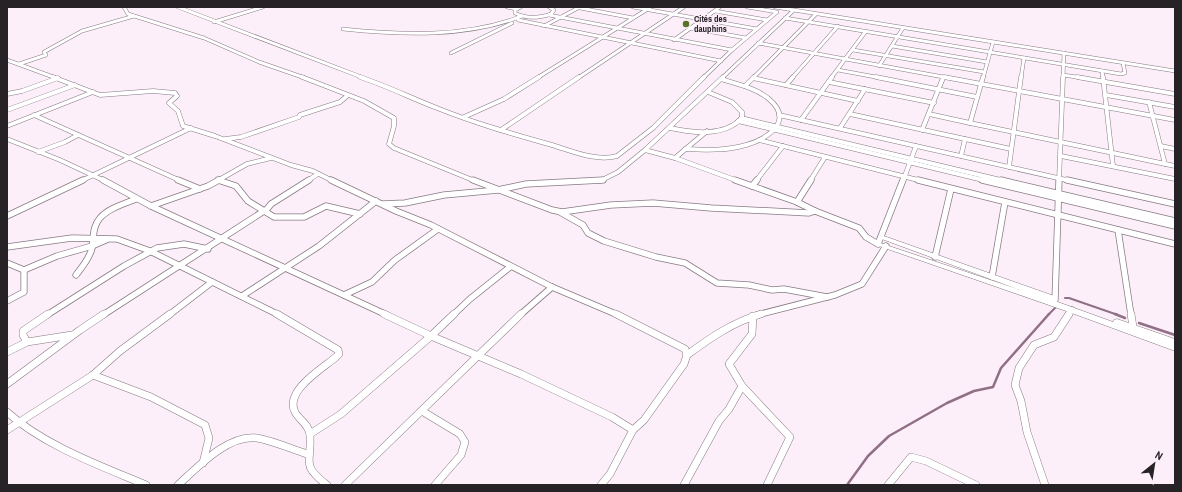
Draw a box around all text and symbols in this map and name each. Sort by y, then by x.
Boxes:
place label: Cités des dauphins [694,13,727,35]
marker: Cités des dauphins [681,19,691,29]
north arrow [1134,444,1174,484]
text: N [1153,448,1165,463]

